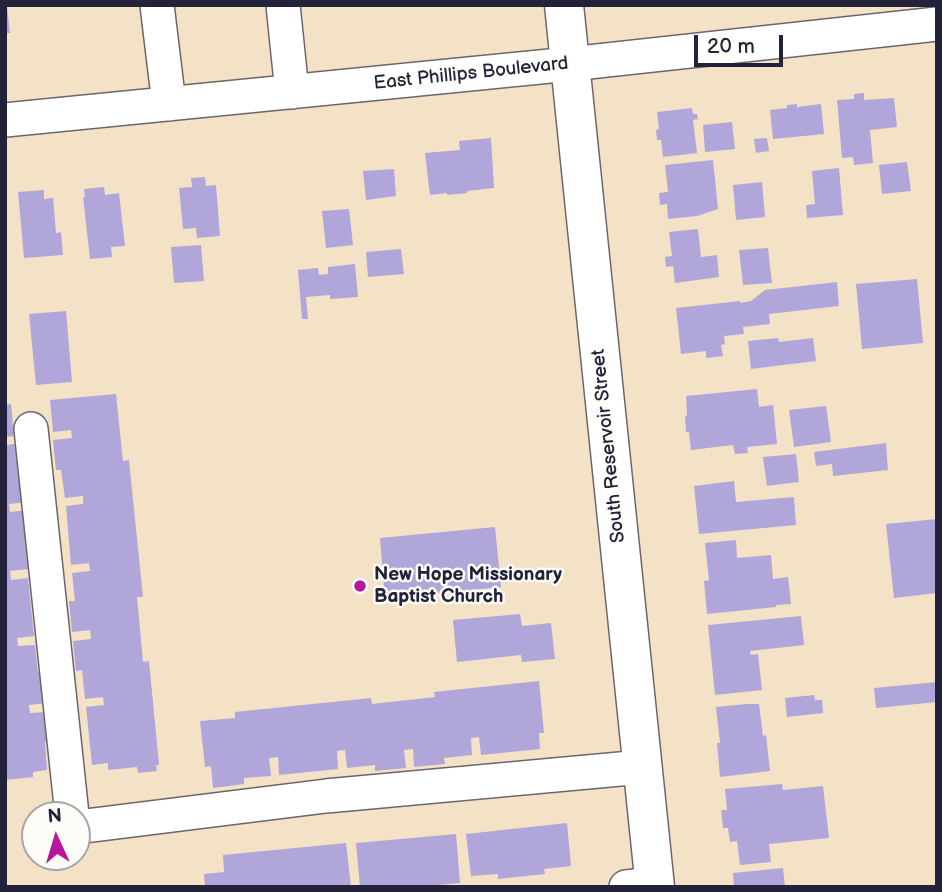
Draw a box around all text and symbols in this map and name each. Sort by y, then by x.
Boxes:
scale bar [697,21,786,65]
text: 20 m [707,34,755,59]
street label: East Phillips Boulevard [373,52,569,96]
street label: South Reservoir Street [587,348,631,544]
place label: New Hope Missionary Baptist Church [374,564,562,608]
marker: New Hope Missionary Baptist Church [352,578,368,594]
north arrow [21,801,91,871]
text: N [47,805,63,829]

